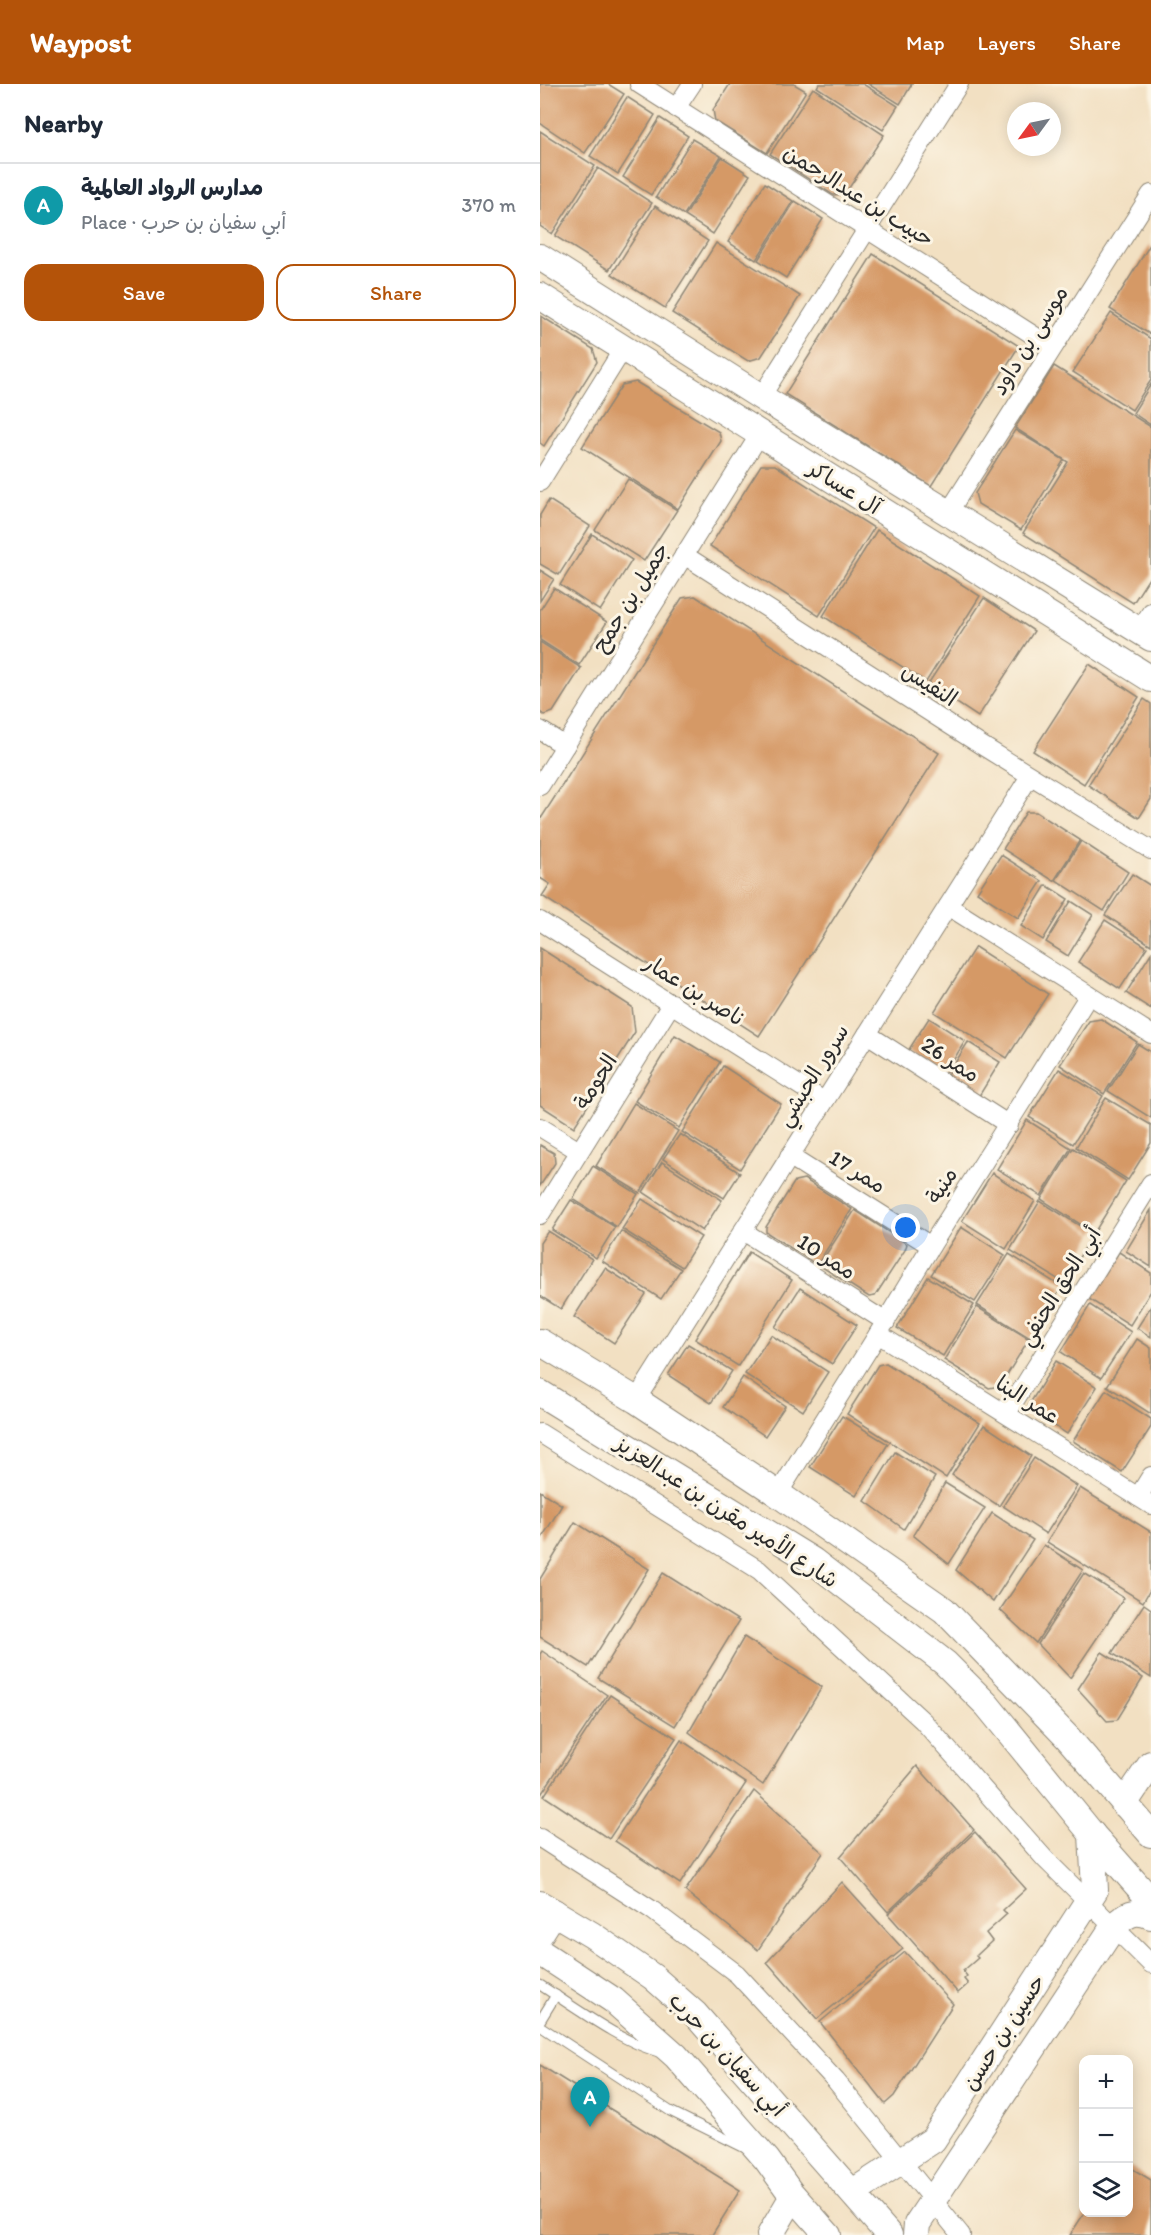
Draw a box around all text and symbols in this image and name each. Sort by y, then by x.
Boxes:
text: Waypost [30,25,132,59]
text: Map [906,30,945,55]
text: Layers [978,30,1036,55]
text: Share [1069,30,1121,55]
north arrow [1007,102,1061,156]
text: Nearby [24,107,103,139]
street label: حبيب بن عبدالرحمن [778,138,939,253]
text: مدارس الرواد العالمية [81,174,263,201]
text: A [37,193,50,217]
text: 370 m [462,193,516,217]
text: Place · أبي سفيان بن حرب [81,210,286,234]
button: Save [24,264,264,321]
button: Share [276,264,516,321]
street label: موسى بن داود [985,281,1074,400]
street label: آل عساكر [802,454,887,521]
street label: جميل بن جمح [586,537,676,658]
street label: النفيس [897,657,962,712]
street label: ناصر بن عمار [638,948,750,1032]
street label: سرور الحبشي [770,1019,860,1135]
street label: ممر 26 [917,1031,985,1088]
street label: الحومة [568,1048,623,1114]
street label: ممر 17 [824,1144,891,1199]
street label: منية [920,1162,963,1208]
your location [891,1213,920,1242]
street label: أبي الحق الحنفي [1012,1221,1112,1354]
street label: ممر 10 [792,1228,861,1285]
street label: عمر البنا [991,1369,1065,1430]
street label: شارع الأمير مقرن بن عبدالعزيز [607,1426,844,1595]
street label: حسين بن حسن [956,1969,1051,2095]
street label: أبي سفيان بن حرب [659,1987,792,2127]
map controls [1079,2055,1133,2217]
button: + [1079,2055,1133,2109]
pin: A [571,2078,610,2127]
button: − [1079,2109,1133,2163]
button: layers [1079,2163,1133,2217]

